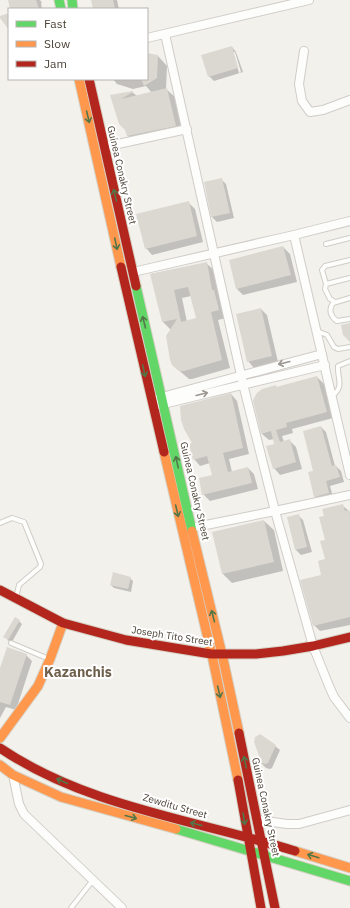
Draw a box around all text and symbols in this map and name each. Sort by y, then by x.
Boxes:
legend [8,8,148,80]
text: Fast [44,16,67,31]
text: Slow [44,36,70,51]
text: Jam [44,56,67,71]
one-way arrow [84,110,92,123]
street label: Guinea Conakry Street [104,124,140,226]
one-way arrow [110,189,118,202]
one-way arrow [113,237,121,250]
one-way arrow [140,315,148,328]
one-way arrow [278,360,291,368]
one-way arrow [141,364,149,377]
one-way arrow [195,390,208,397]
street label: Guinea Conakry Street [177,440,213,542]
one-way arrow [172,456,180,469]
one-way arrow [173,504,181,517]
one-way arrow [209,610,216,623]
street label: Joseph Tito Street [130,623,214,649]
district label: Kazanchis [44,663,112,681]
one-way arrow [216,685,224,698]
one-way arrow [241,756,249,769]
street label: Guinea Conakry Street [249,756,283,858]
one-way arrow [57,777,69,784]
street label: Zewditu Street [141,791,209,821]
one-way arrow [240,813,248,826]
one-way arrow [124,814,137,821]
one-way arrow [189,819,202,827]
one-way arrow [306,852,319,859]

